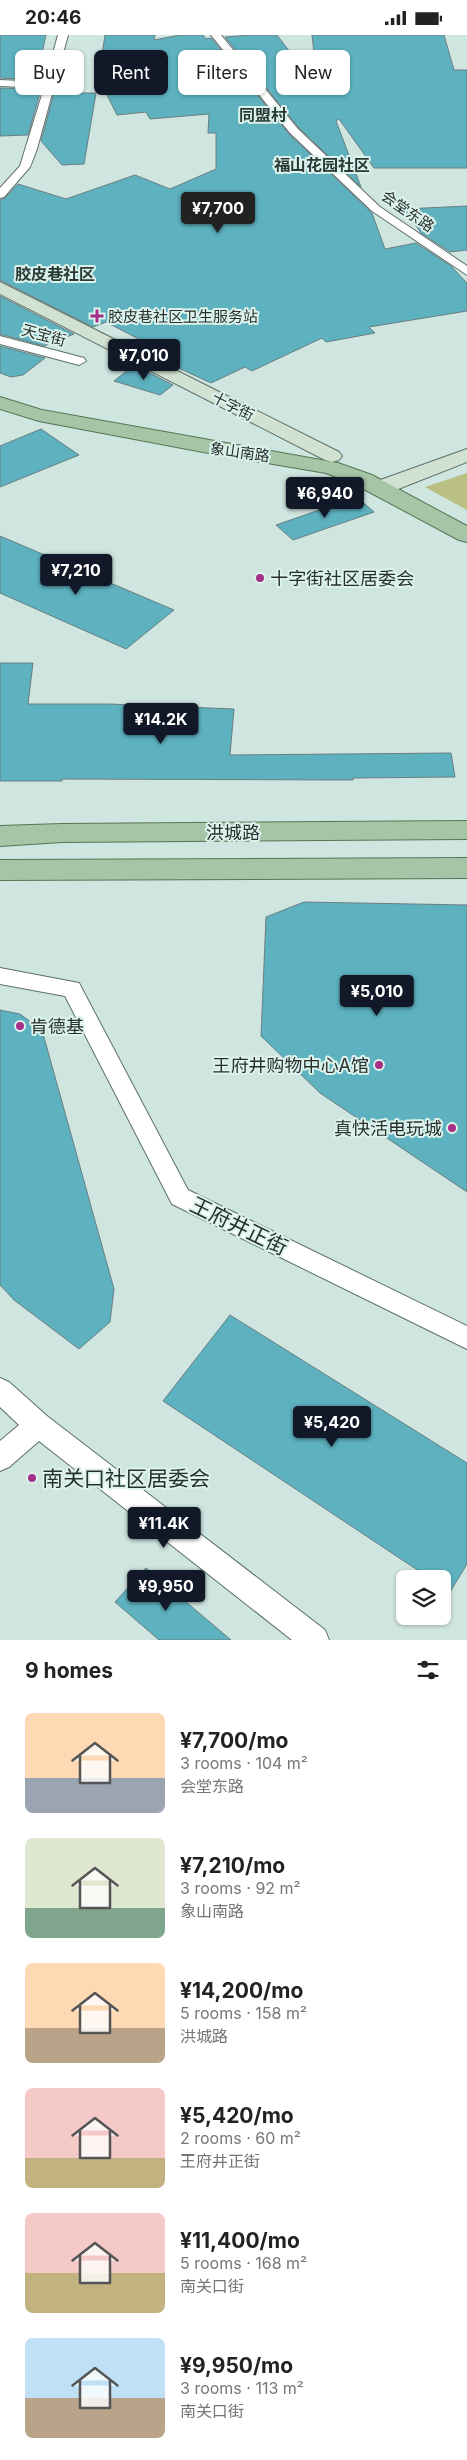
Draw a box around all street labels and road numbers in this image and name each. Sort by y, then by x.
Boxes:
street label: 会堂东路 [378,186,438,236]
street label: 天宝街 [20,320,68,350]
street label: 十字街 [209,387,257,425]
street label: 象山南路 [209,438,271,466]
street label: 洪城路 [206,822,260,843]
street label: 王府井正街 [186,1192,292,1260]

